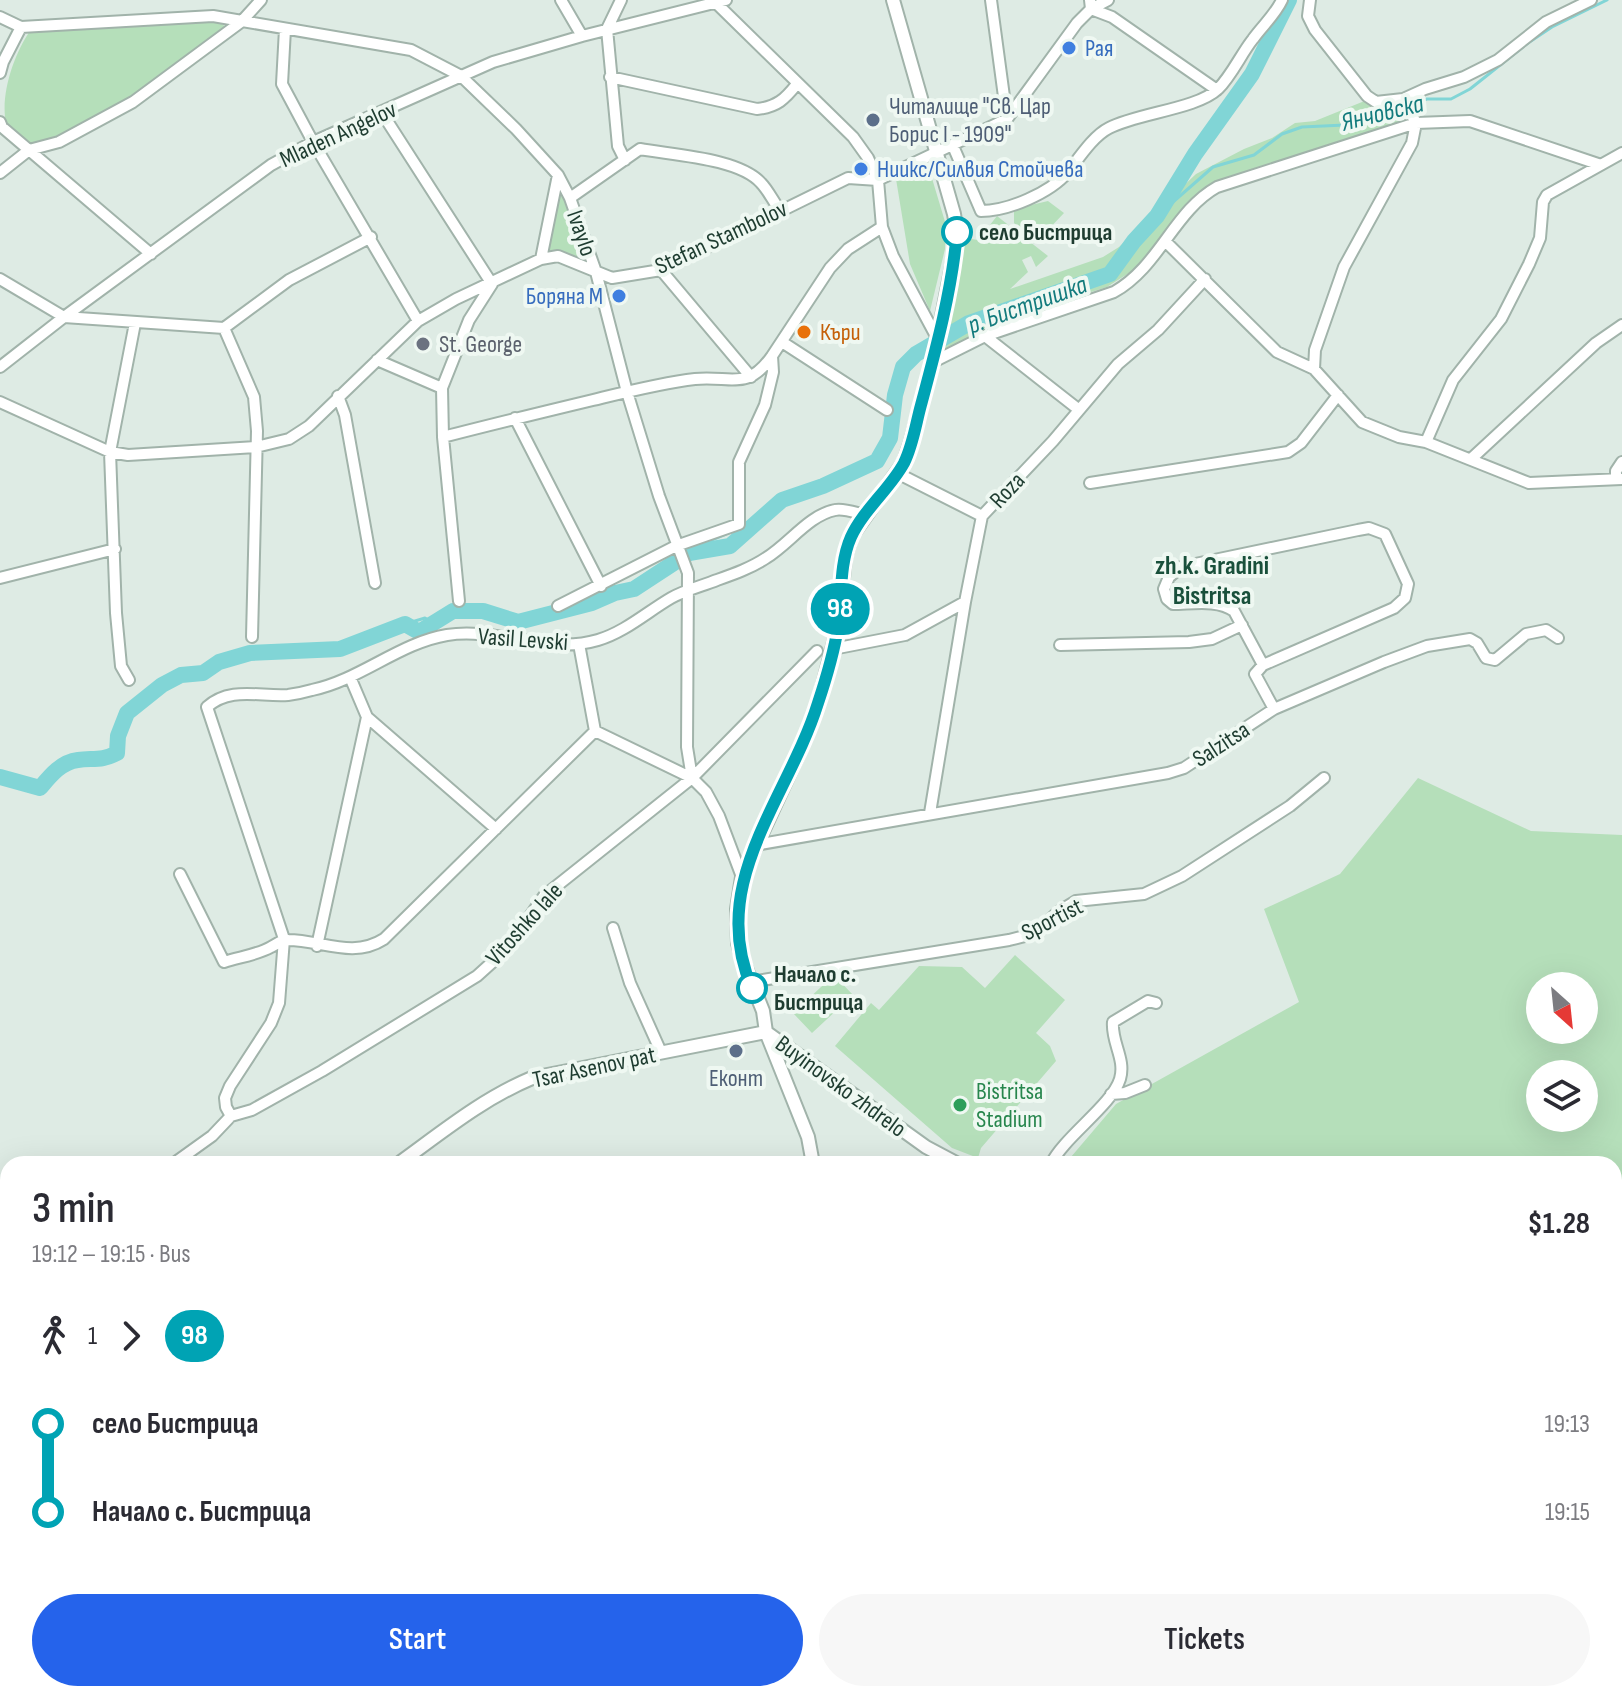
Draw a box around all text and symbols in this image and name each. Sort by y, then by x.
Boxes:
place label: Рая [1085,34,1113,63]
marker: Рая [1060,39,1078,57]
water label: Янчовска [1337,88,1427,139]
place label: Читалище "Св. Цар Борис I - 1909" [889,92,1051,149]
street label: Mladen Angelov [275,95,401,174]
marker: Читалище "Св. Цар Борис I - 1909" [864,111,882,129]
place label: Ниикс/Силвия Стойчева [877,155,1083,184]
marker: Ниикс/Силвия Стойчева [852,160,870,178]
street label: Stefan Stambolov [650,194,792,281]
street label: Ivaylo [560,206,603,260]
marker: село Бистрица [942,217,972,247]
place label: село Бистрица [979,218,1112,247]
water label: р. Бистришка [963,269,1092,342]
place label: Боряна М [526,282,603,311]
marker: Боряна М [610,287,628,305]
place label: Къри [820,318,861,347]
marker: Къри [795,323,813,341]
place label: St. George [439,330,522,359]
marker: St. George [414,335,432,353]
street label: Roza [984,466,1031,514]
district label: zh.k. Gradini Bistritsa [1155,551,1269,612]
line badge: 98 [804,583,876,635]
text: 98 [827,592,853,625]
street label: Vasil Levski [477,622,569,657]
street label: Salzitsa [1187,715,1255,773]
street label: Vitoshko lale [480,877,569,972]
street label: Sportist [1017,892,1088,947]
place label: Начало с. Бистрица [774,960,863,1017]
north arrow [1526,972,1598,1044]
map controls [1526,972,1598,1132]
marker: Начало с. Бистрица [737,973,767,1003]
street label: Buyinovsko zhdrelo [770,1029,912,1144]
street label: Tsar Asenov pat [530,1040,658,1095]
marker: Еконт [727,1042,745,1060]
button: layers [1526,1060,1598,1132]
place label: Еконт [709,1064,763,1093]
place label: Bistritsa Stadium [976,1077,1043,1134]
marker: Bistritsa Stadium [951,1096,969,1114]
text: 3 min [32,1182,115,1235]
text: $1.28 [1527,1206,1590,1242]
text: 19:12 – 19:15 · Bus [32,1239,191,1270]
icon: walk [32,1314,76,1358]
icon: forward [109,1314,153,1358]
text: 98 [181,1319,208,1352]
text: 1 [88,1321,97,1352]
text: село Бистрица [92,1406,259,1442]
text: 19:13 [1544,1409,1590,1440]
text: Начало с. Бистрица [92,1494,311,1530]
text: 19:15 [1545,1497,1590,1528]
button: Start [32,1594,803,1686]
button: Tickets [819,1594,1590,1686]

